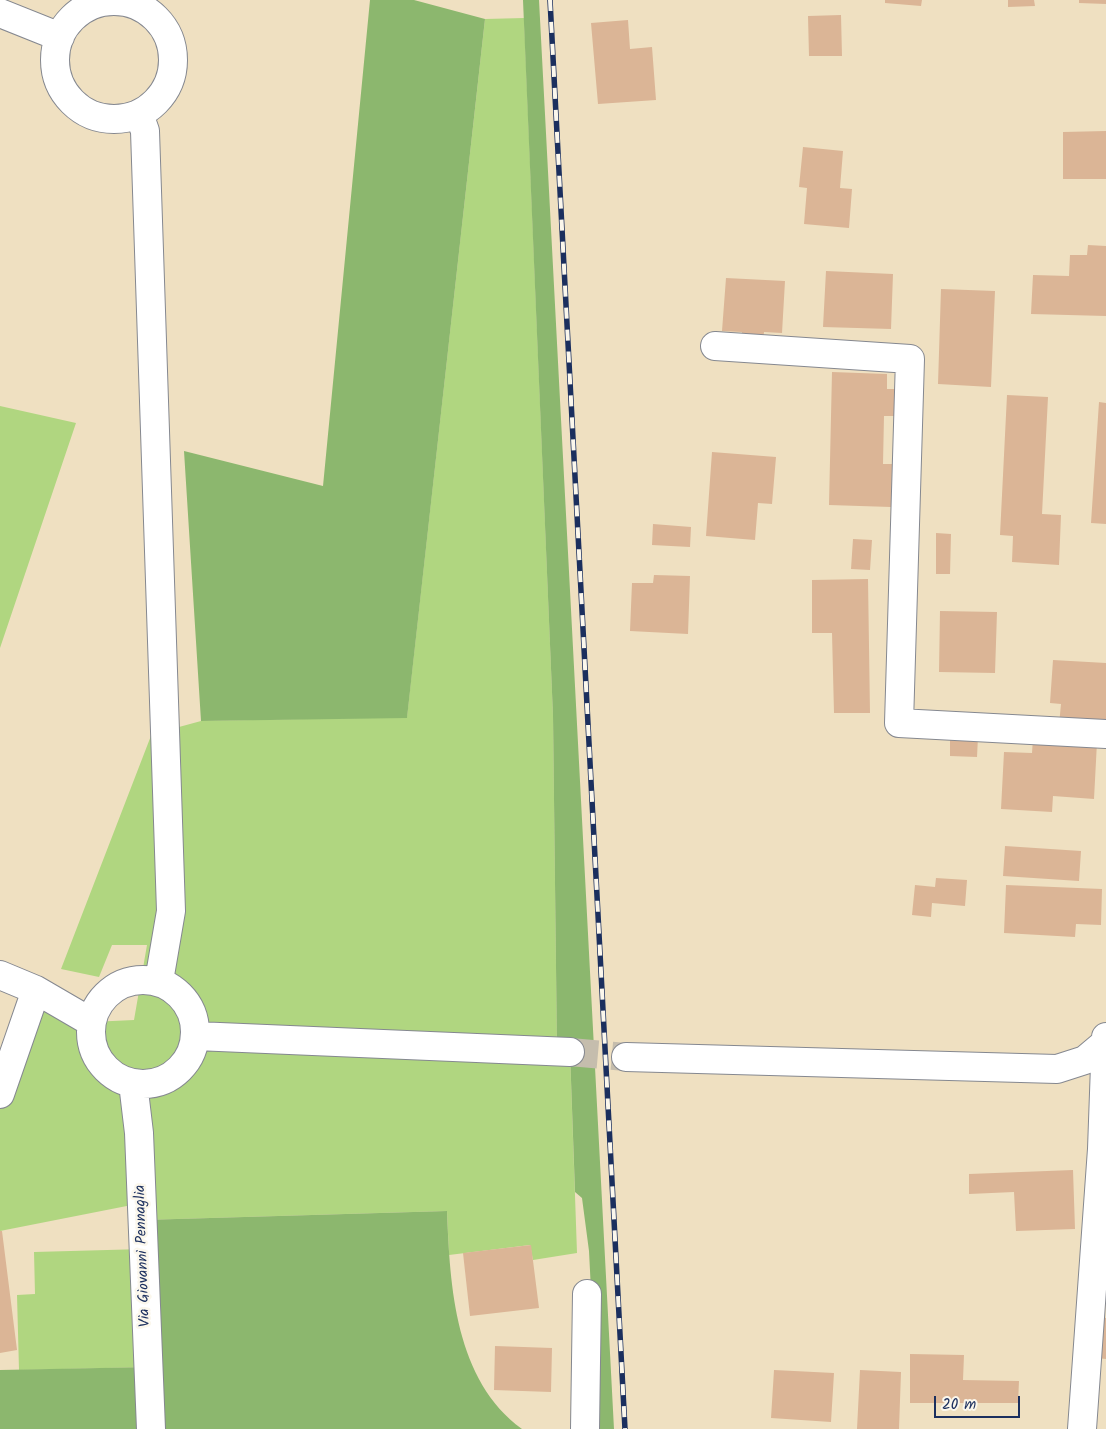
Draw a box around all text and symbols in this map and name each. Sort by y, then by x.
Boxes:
street label: Via Giovanni Pennaglia [133,1185,155,1327]
scale bar [936,1386,1022,1418]
text: 20 m [942,1393,976,1417]

